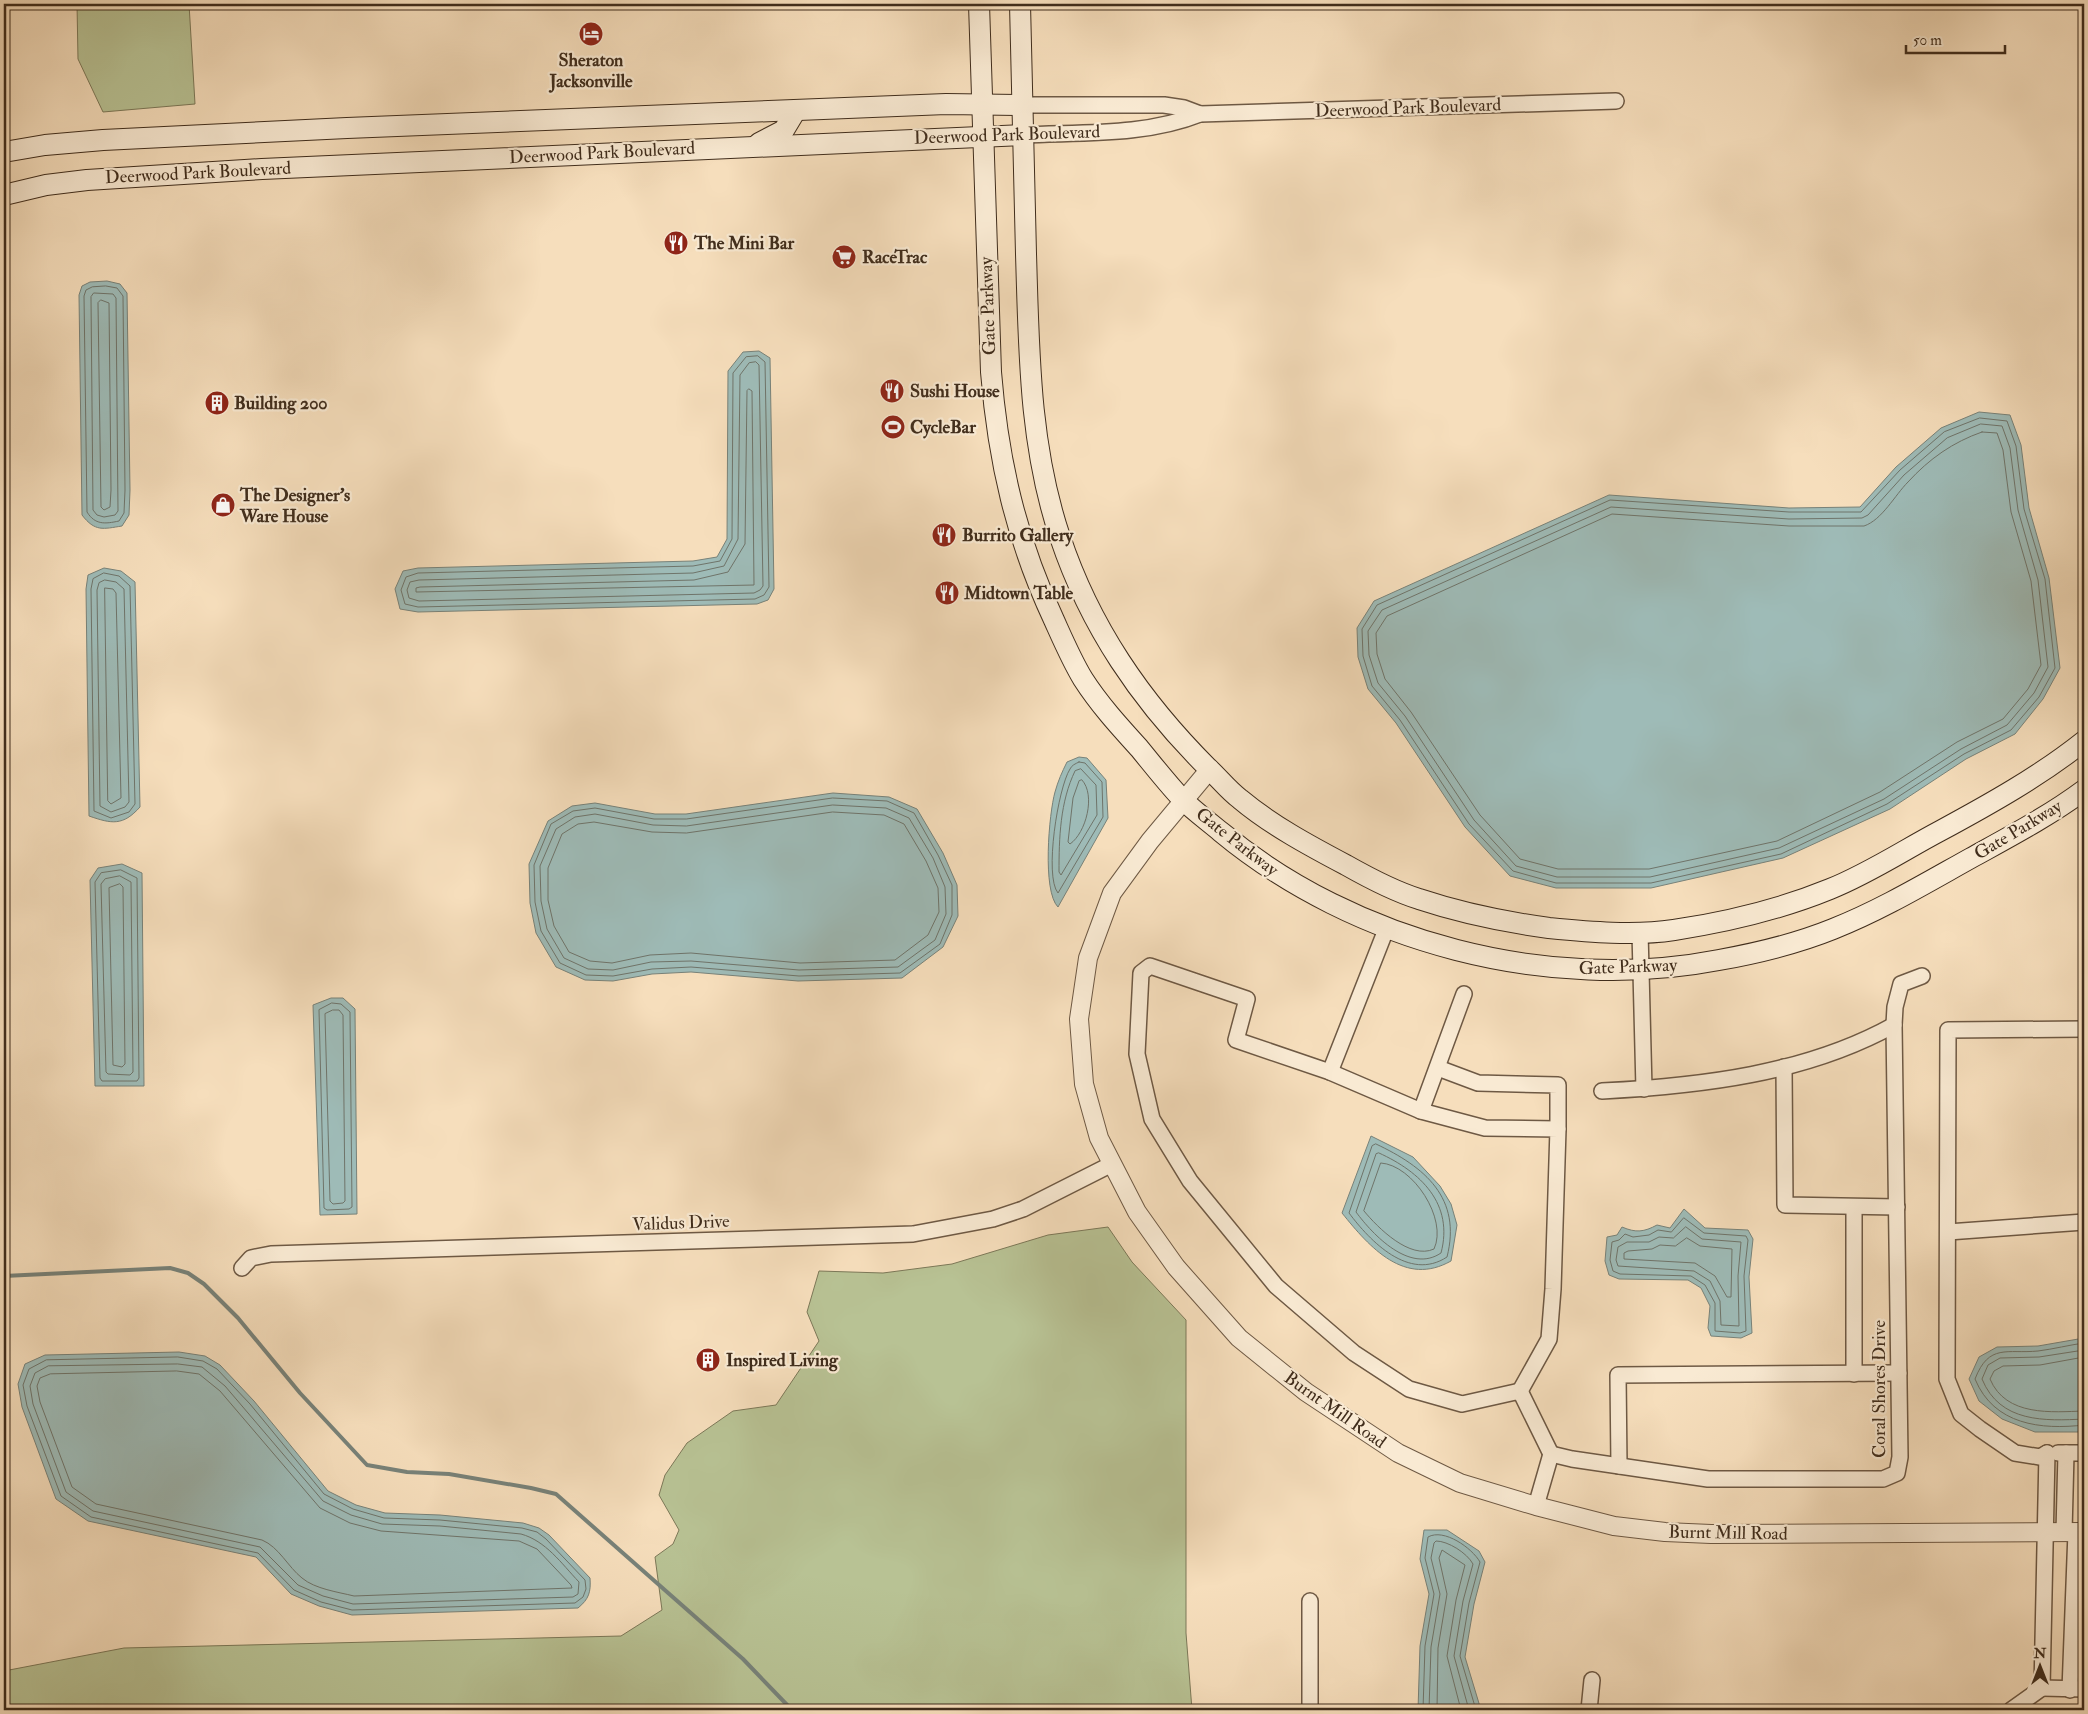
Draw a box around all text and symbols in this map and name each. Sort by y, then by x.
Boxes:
hotel icon: Sheraton Jacksonville [578,21,604,47]
scale bar [1906,22,2004,54]
text: 50 m [1913,31,1942,50]
place label: Sheraton Jacksonville [548,49,633,93]
street label: Deerwood Park Boulevard [1314,93,1502,123]
street label: Deerwood Park Boulevard [913,120,1101,150]
street label: Deerwood Park Boulevard [508,137,696,169]
street label: Deerwood Park Boulevard [104,157,292,189]
restaurant icon: The Mini Bar [663,230,689,256]
place label: The Mini Bar [693,232,794,255]
supermarket icon: RaceTrac [831,244,857,270]
place label: RaceTrac [862,246,928,269]
street label: Gate Parkway [975,255,1001,356]
restaurant icon: Sushi House [879,378,905,404]
place label: Sushi House [910,380,1000,403]
building icon: Building 200 [204,390,230,416]
place label: Building 200 [234,392,328,415]
sports icon: CycleBar [880,414,906,440]
place label: CycleBar [910,416,976,439]
place label: The Designer's Ware House [239,484,350,528]
shop icon: The Designer's Ware House [210,492,236,518]
restaurant icon: Burrito Gallery [931,522,957,548]
place label: Burrito Gallery [962,524,1074,547]
restaurant icon: Midtown Table [934,580,960,606]
place label: Midtown Table [963,582,1073,605]
street label: Gate Parkway [1970,794,2067,865]
street label: Gate Parkway [1191,803,1284,882]
street label: Gate Parkway [1578,954,1679,980]
street label: Validus Drive [632,1210,730,1236]
street label: Coral Shores Drive [1868,1320,1891,1458]
building icon: Inspired Living [695,1347,721,1373]
place label: Inspired Living [726,1349,839,1372]
street label: Burnt Mill Road [1279,1366,1391,1454]
street label: Burnt Mill Road [1668,1520,1788,1546]
north arrow [2016,1642,2066,1692]
text: N [2033,1645,2047,1662]

